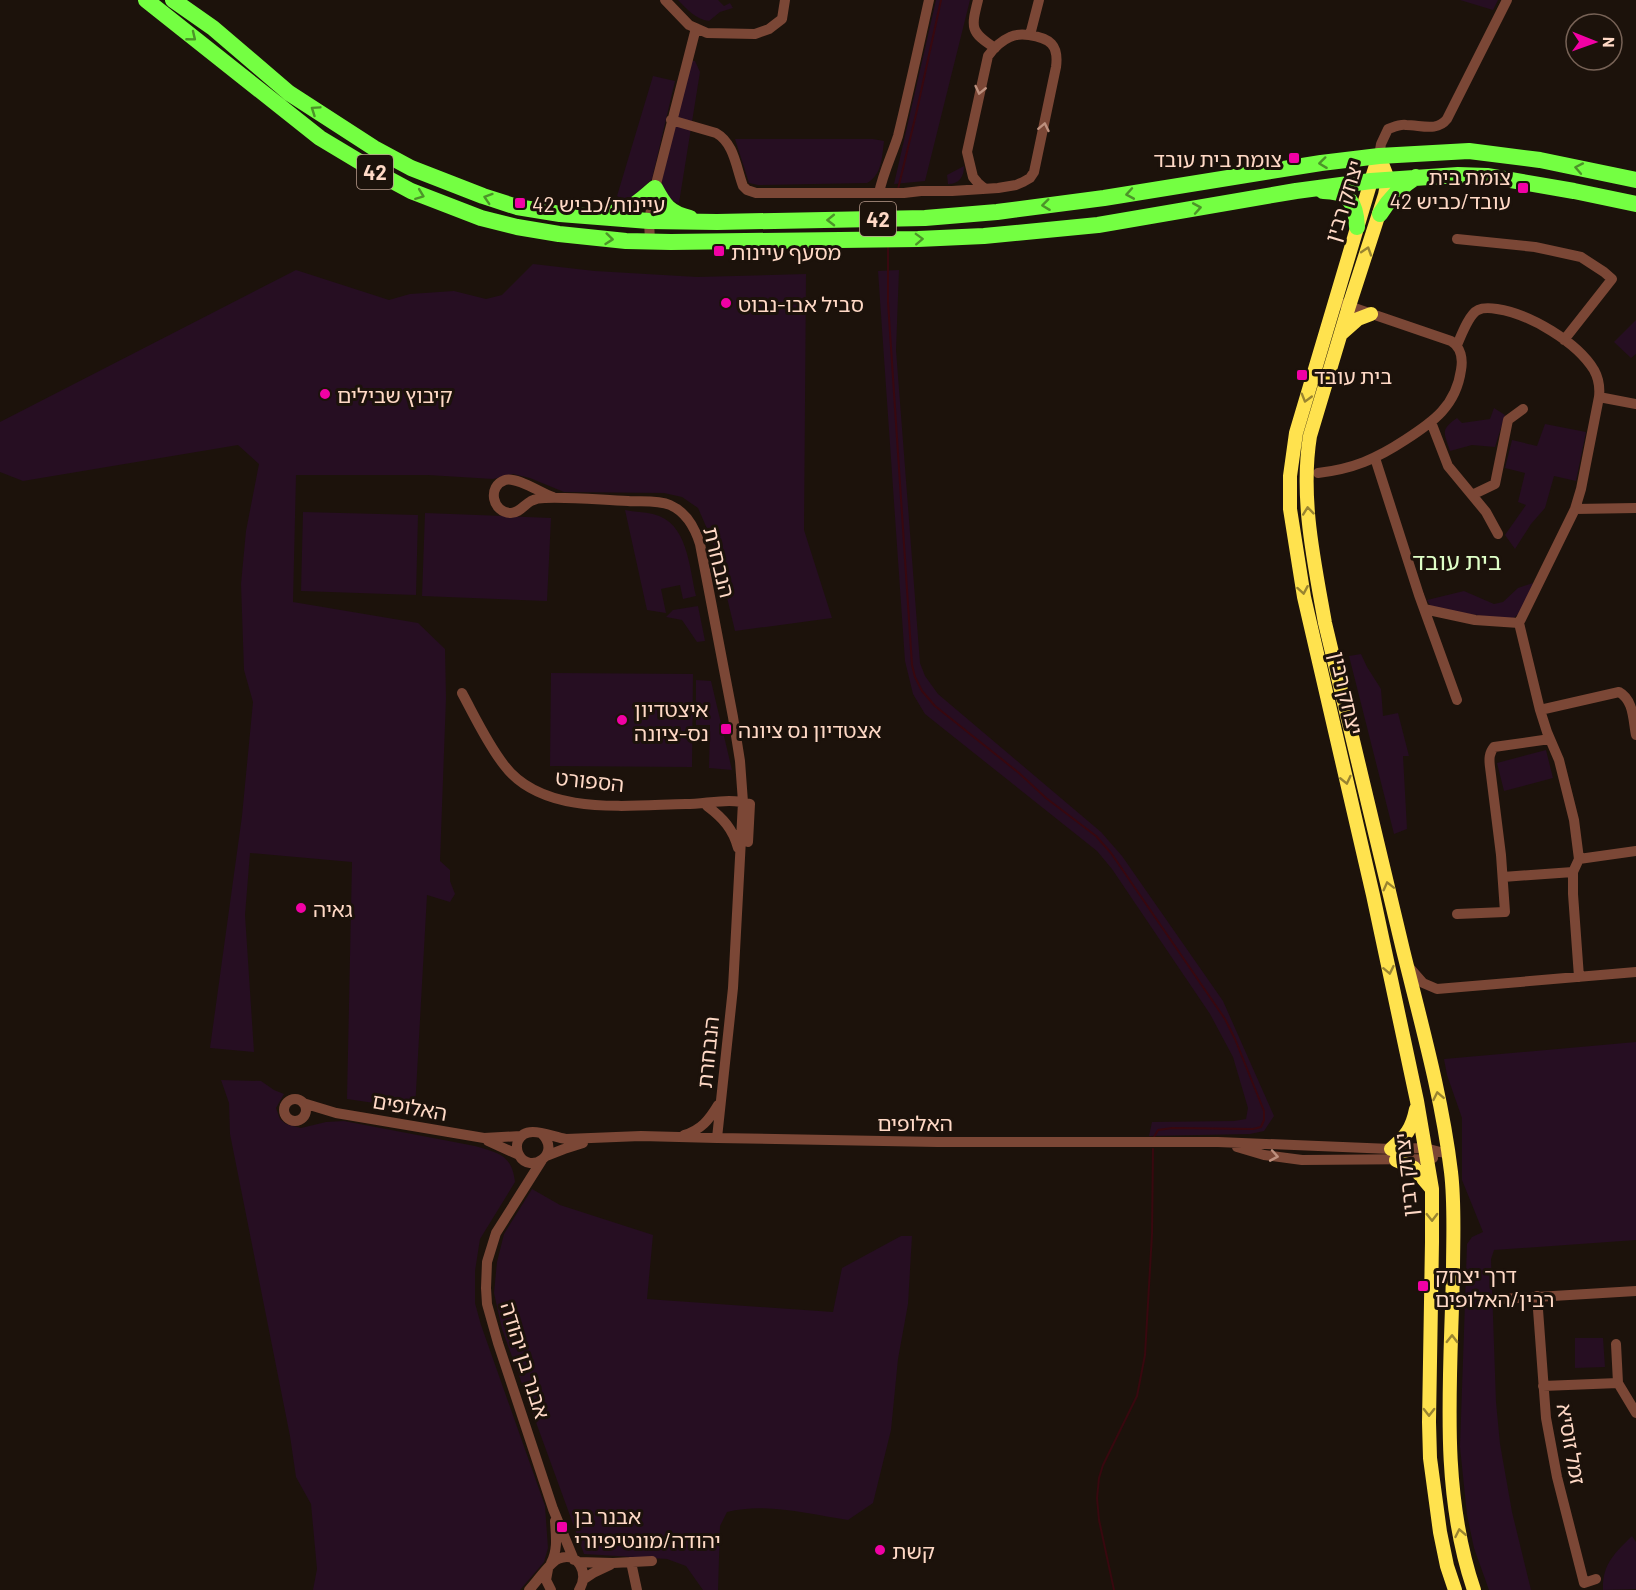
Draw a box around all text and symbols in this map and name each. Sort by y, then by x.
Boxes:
north arrow [1564,12,1624,72]
one-way arrow [185,29,196,40]
text: N [1600,37,1619,48]
one-way arrow [975,85,988,95]
one-way arrow [310,106,321,117]
one-way arrow [1037,122,1050,132]
place label: צומת בית עובד [1153,146,1282,171]
marker: צומת בית עובד [1287,151,1301,165]
road number: 42 [357,155,393,189]
one-way arrow [1318,156,1327,168]
street label: יצחק רבין [1319,157,1367,245]
one-way arrow [1574,162,1584,175]
place label: צומת בית עובד/כביש 42 [1389,164,1511,213]
marker: צומת בית עובד/כביש 42 [1516,181,1530,195]
one-way arrow [1126,187,1135,199]
one-way arrow [414,188,425,200]
place label: עיינות/כביש 42 [532,191,665,216]
one-way arrow [483,192,494,205]
marker: עיינות/כביש 42 [513,196,527,210]
one-way arrow [1042,199,1051,211]
road number: 42 [860,202,896,236]
one-way arrow [1192,202,1202,215]
one-way arrow [827,214,836,226]
one-way arrow [605,232,614,245]
one-way arrow [914,232,923,245]
place label: מסעף עיינות [731,239,841,264]
marker: מסעף עיינות [712,244,726,258]
one-way arrow [1360,246,1373,257]
place label: סביל אבו-נבוט [738,291,864,316]
marker: סביל אבו-נבוט [719,296,733,310]
place label: בית עובד [1314,363,1392,388]
marker: בית עובד [1295,368,1309,382]
place label: קיבוץ שבילים [337,382,453,407]
marker: קיבוץ שבילים [318,387,332,401]
one-way arrow [1301,392,1313,403]
one-way arrow [1302,506,1315,515]
street label: הנבחרת [699,524,741,600]
district label: בית עובד [1412,546,1502,575]
one-way arrow [1296,585,1309,595]
street label: יצחק רבין [1325,649,1369,737]
place label: איצטדיון נס-ציונה [634,696,709,745]
marker: איצטדיון נס-ציונה [615,713,629,727]
place label: אצטדיון נס ציונה [738,717,882,742]
marker: אצטדיון נס ציונה [719,722,733,736]
street label: הספורט [554,764,626,796]
one-way arrow [1339,775,1352,785]
one-way arrow [1382,881,1395,891]
place label: גאיה [313,896,353,921]
marker: גאיה [294,901,308,915]
one-way arrow [1382,965,1395,975]
street label: הנבחרת [691,1015,723,1089]
street label: האלופים [371,1087,449,1125]
one-way arrow [1432,1091,1445,1101]
street label: האלופים [877,1110,953,1135]
street label: יצחק רבין [1388,1132,1422,1218]
one-way arrow [1270,1150,1279,1162]
one-way arrow [1426,1213,1438,1222]
place label: דרך יצחק רבין/האלופים [1435,1262,1554,1311]
marker: דרך יצחק רבין/האלופים [1416,1279,1430,1293]
street label: אבנר בן יהודה [496,1299,556,1421]
one-way arrow [1445,1335,1458,1344]
street label: זמל זוסיא [1553,1401,1591,1487]
one-way arrow [1423,1408,1435,1417]
place label: אבנר בן יהודה/מונטיפיורי [574,1503,721,1552]
marker: אבנר בן יהודה/מונטיפיורי [555,1520,569,1534]
one-way arrow [1454,1529,1467,1539]
place label: קשת [892,1538,935,1563]
marker: קשת [873,1543,887,1557]

